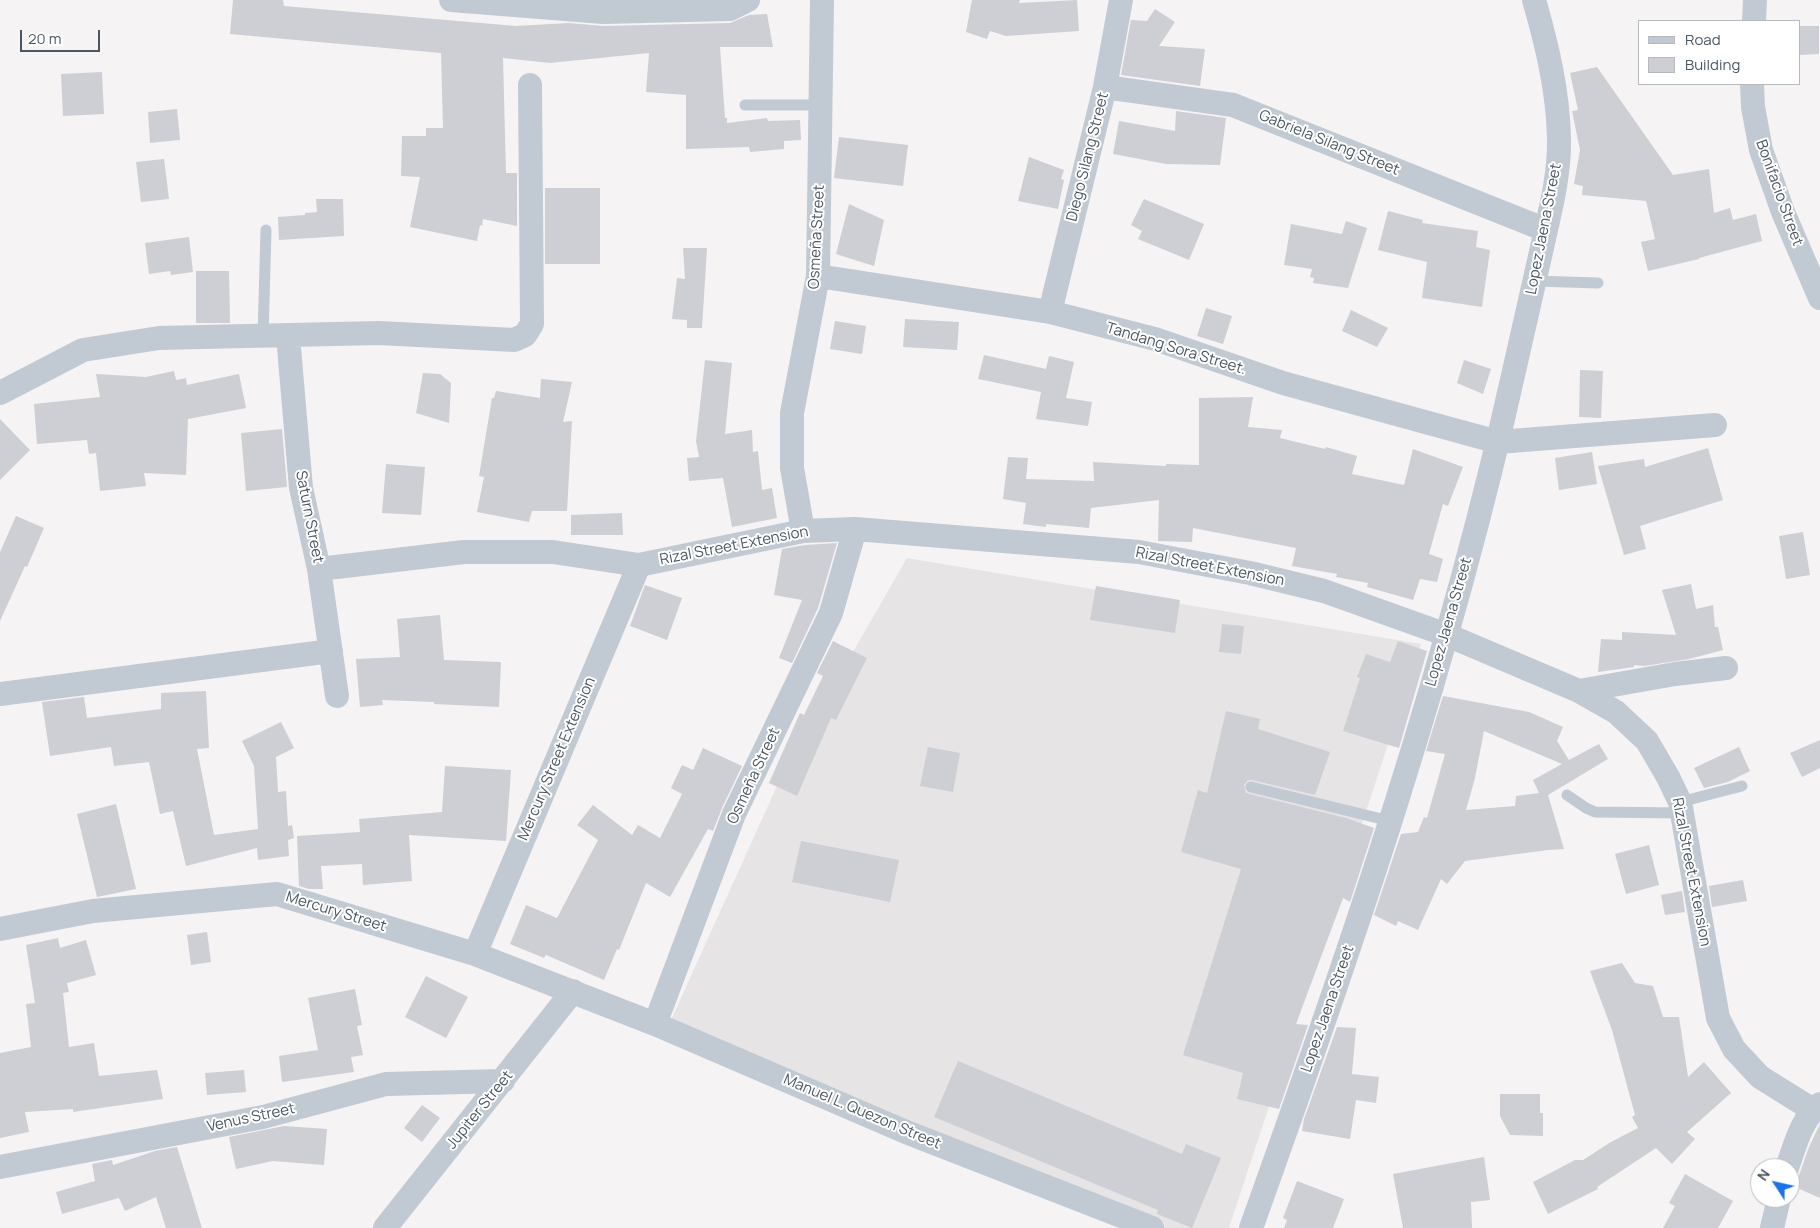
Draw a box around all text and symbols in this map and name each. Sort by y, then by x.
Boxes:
scale bar [22,20,102,52]
legend [1638,20,1800,85]
text: 20 m [28,28,61,49]
text: Road [1685,29,1721,50]
text: Building [1685,54,1740,75]
street label: Diego Silang Street [1063,91,1113,223]
street label: Gabriela Silang Street [1256,107,1402,179]
street label: Bonifacio Street [1751,138,1807,248]
street label: Lopez Jaena Street [1522,162,1566,296]
street label: Osmeña Street [805,184,829,290]
street label: Tandang Sora Street. [1104,319,1248,379]
street label: Saturn Street [291,469,327,565]
street label: Rizal Street Extension [658,523,810,569]
street label: Rizal Street Extension [1134,544,1286,590]
street label: Lopez Jaena Street [1422,555,1476,689]
street label: Mercury Street Extension [514,675,600,843]
street label: Osmeña Street [724,725,784,827]
street label: Rizal Street Extension [1668,796,1714,948]
street label: Mercury Street [284,888,388,936]
street label: Lopez Jaena Street [1298,943,1358,1075]
street label: Jupiter Street [443,1067,517,1153]
street label: Manuel L. Quezon Street [781,1071,943,1153]
street label: Venus Street [205,1100,297,1136]
north arrow [1750,1158,1800,1208]
text: N [1752,1165,1774,1184]

